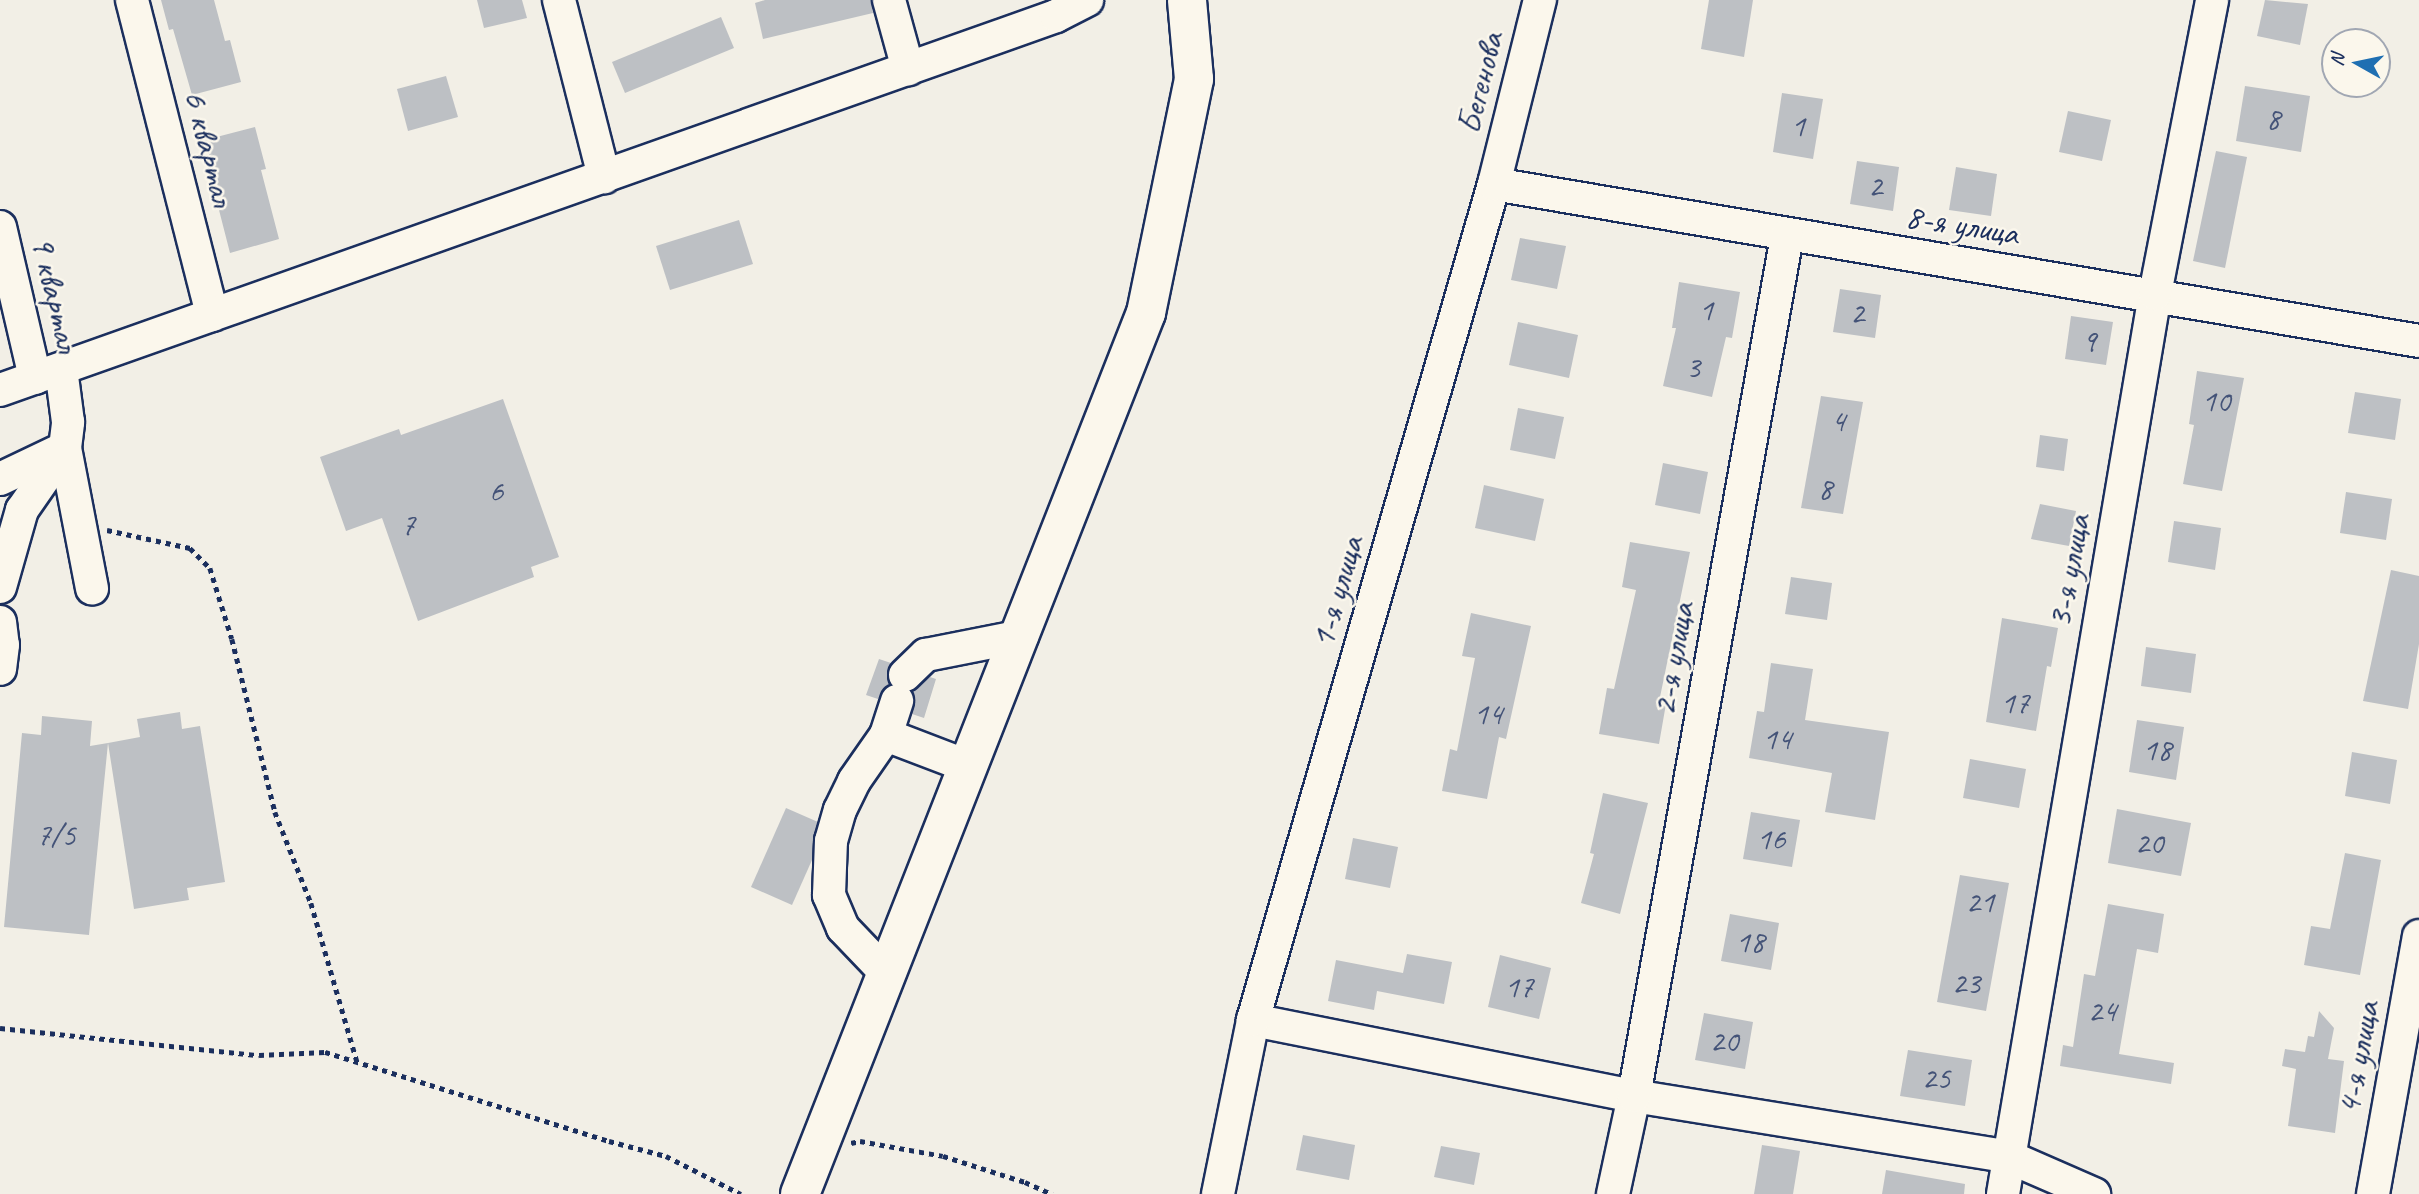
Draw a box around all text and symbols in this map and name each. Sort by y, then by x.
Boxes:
street label: Бегенова [1447,28,1513,138]
north arrow [2321,28,2391,98]
text: N [2324,52,2350,68]
street label: 6 квартал [174,86,244,210]
house number: 8 [2266,100,2280,138]
house number: 1 [1791,107,1805,145]
house number: 2 [1868,167,1882,205]
street label: 8-я улица [1902,195,2022,255]
street label: 9 квартал [21,232,89,356]
house number: 1 [1699,291,1713,329]
house number: 2 [1850,294,1864,332]
house number: 9 [2082,322,2096,360]
house number: 3 [1686,348,1700,386]
house number: 10 [2202,382,2230,420]
house number: 4 [1831,402,1845,440]
house number: 8 [1818,470,1832,508]
house number: 6 [489,472,503,510]
house number: 7 [401,506,415,544]
street label: 3-я улица [2038,510,2100,632]
street label: 1-я улица [1301,531,1373,653]
street label: 2-я улица [1642,598,1704,720]
house number: 17 [2001,684,2029,722]
house number: 14 [1474,695,1502,733]
house number: 14 [1763,720,1791,758]
house number: 18 [2143,731,2171,769]
house number: 7/5 [36,816,76,854]
house number: 16 [1757,820,1785,858]
house number: 20 [2135,824,2163,862]
house number: 21 [1966,883,1994,921]
house number: 18 [1736,923,1764,961]
house number: 23 [1952,964,1980,1002]
house number: 17 [1505,968,1533,1006]
house number: 24 [2088,992,2116,1030]
street label: 4-я улица [2327,997,2389,1119]
house number: 20 [1710,1022,1738,1060]
house number: 25 [1922,1059,1950,1097]

